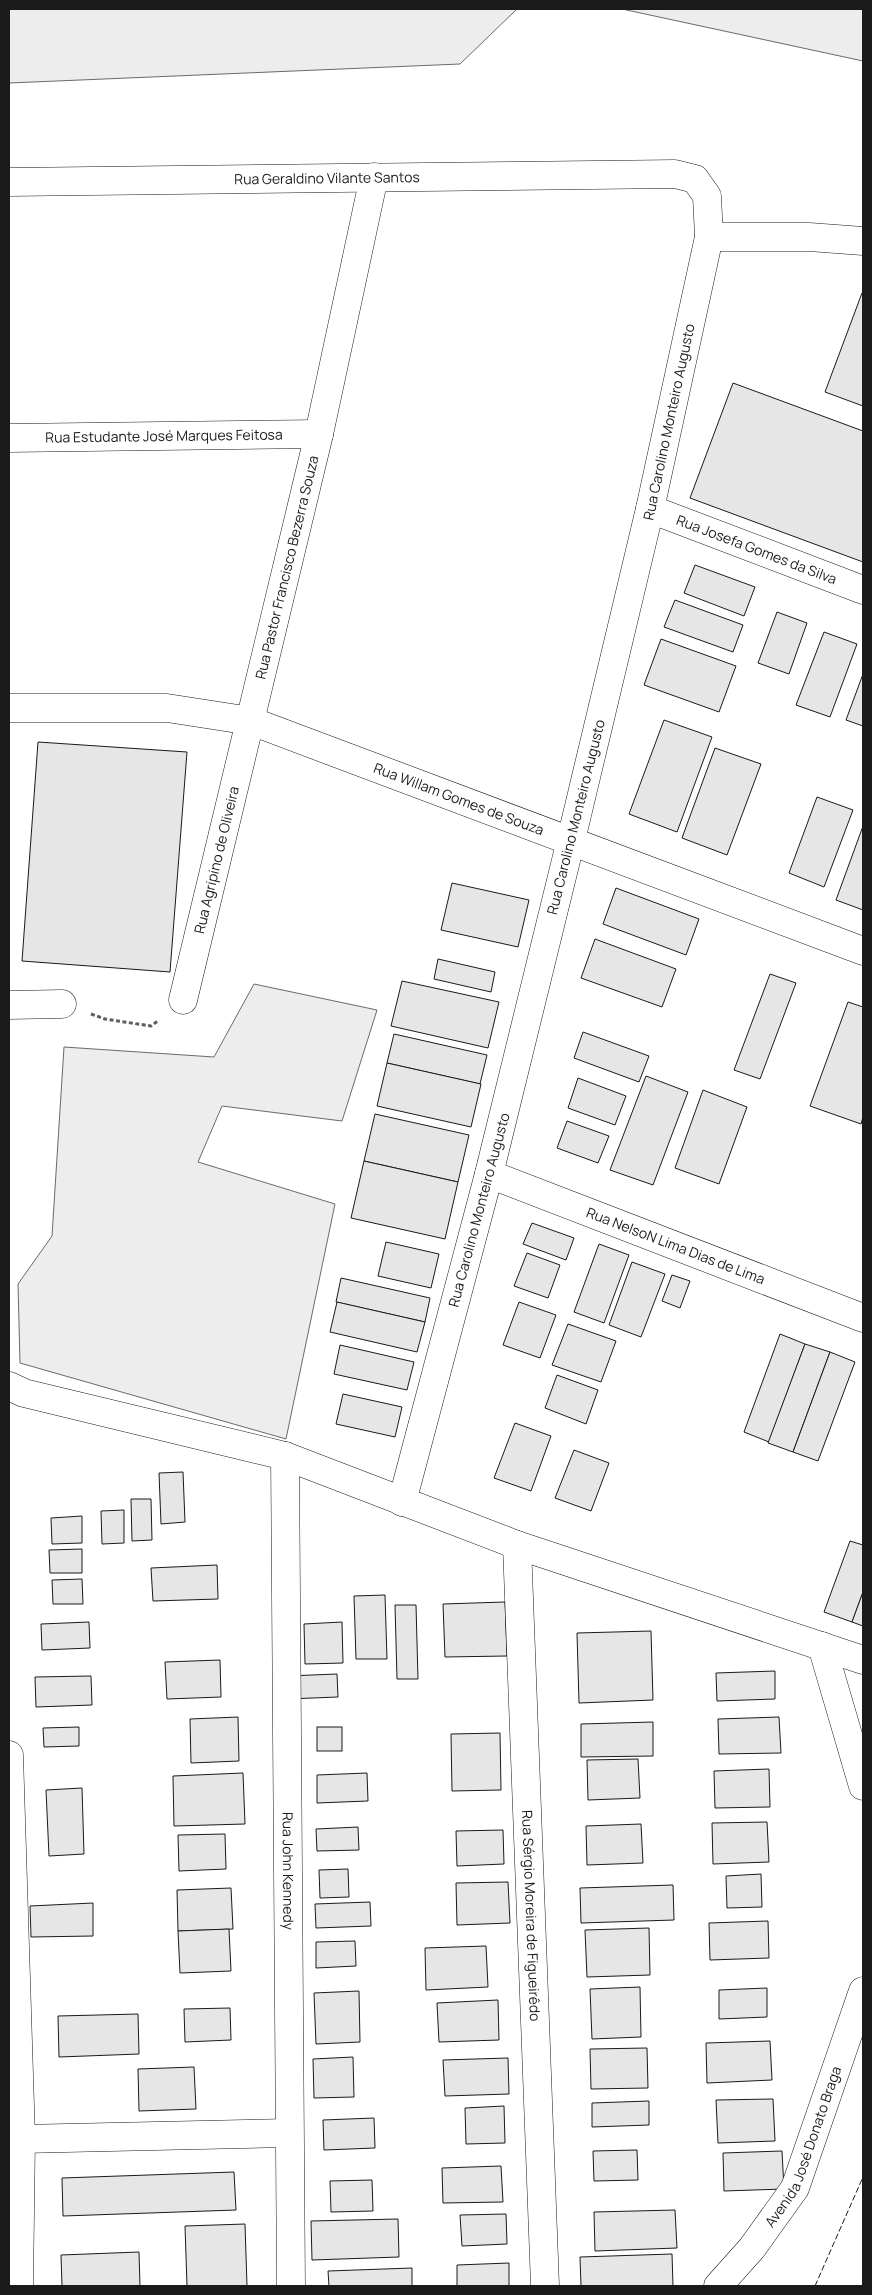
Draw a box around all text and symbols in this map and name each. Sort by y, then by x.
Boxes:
street label: Rua Geraldino Vilante Santos [234,167,420,188]
street label: Rua Carolino Monteiro Augusto [638,322,699,522]
street label: Rua Estudante José Marques Feitosa [45,424,283,447]
street label: Rua Pastor Francisco Bezerra Souza [250,453,323,681]
street label: Rua Josefa Gomes da Silva [674,510,840,588]
street label: Rua Carolino Monteiro Augusto [542,717,609,916]
street label: Rua Willam Gomes de Souza [371,758,547,839]
street label: Rua Agripino de Oliveira [189,784,243,936]
street label: Rua Carolino Monteiro Augusto [443,1111,514,1309]
street label: Rua NelsoN Lima Dias de Lima [584,1202,768,1288]
street label: Rua Sérgio Moreira de Figueirêdo [518,1810,545,2022]
street label: Rua John Kennedy [279,1812,298,1931]
street label: Avenida José Donato Braga [760,2063,845,2231]

